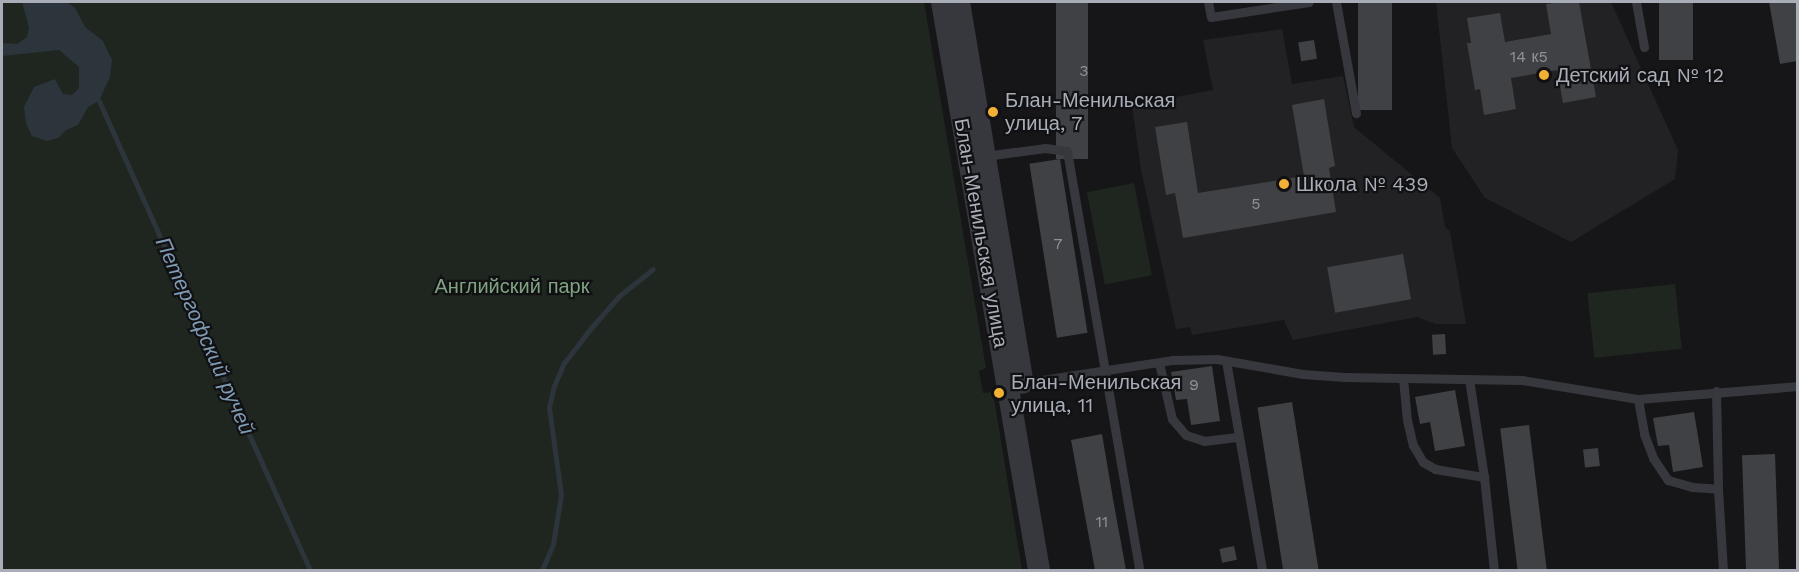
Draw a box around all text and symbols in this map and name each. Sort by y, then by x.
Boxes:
house number: 14 к5 [1510,47,1548,67]
house number: 3 [1079,61,1089,81]
place label: Детский сад № 12 [1556,63,1725,87]
marker: Детский сад № 12 [1537,68,1551,82]
place label: Блан-Менильская улица, 7 [1005,88,1175,135]
marker: Блан-Менильская улица, 7 [986,105,1000,119]
street label: Блан-Менильская улица [949,117,1013,349]
place label: Школа № 439 [1296,172,1429,196]
marker: Школа № 439 [1277,177,1291,191]
house number: 5 [1251,194,1261,214]
water label: Петергофский ручей [150,233,260,439]
house number: 7 [1054,234,1062,254]
park label: Английский парк [435,274,589,298]
place label: Блан-Менильская улица, 11 [1011,370,1181,417]
house number: 9 [1189,375,1199,395]
marker: Блан-Менильская улица, 11 [992,386,1006,400]
house number: 11 [1096,512,1108,532]

